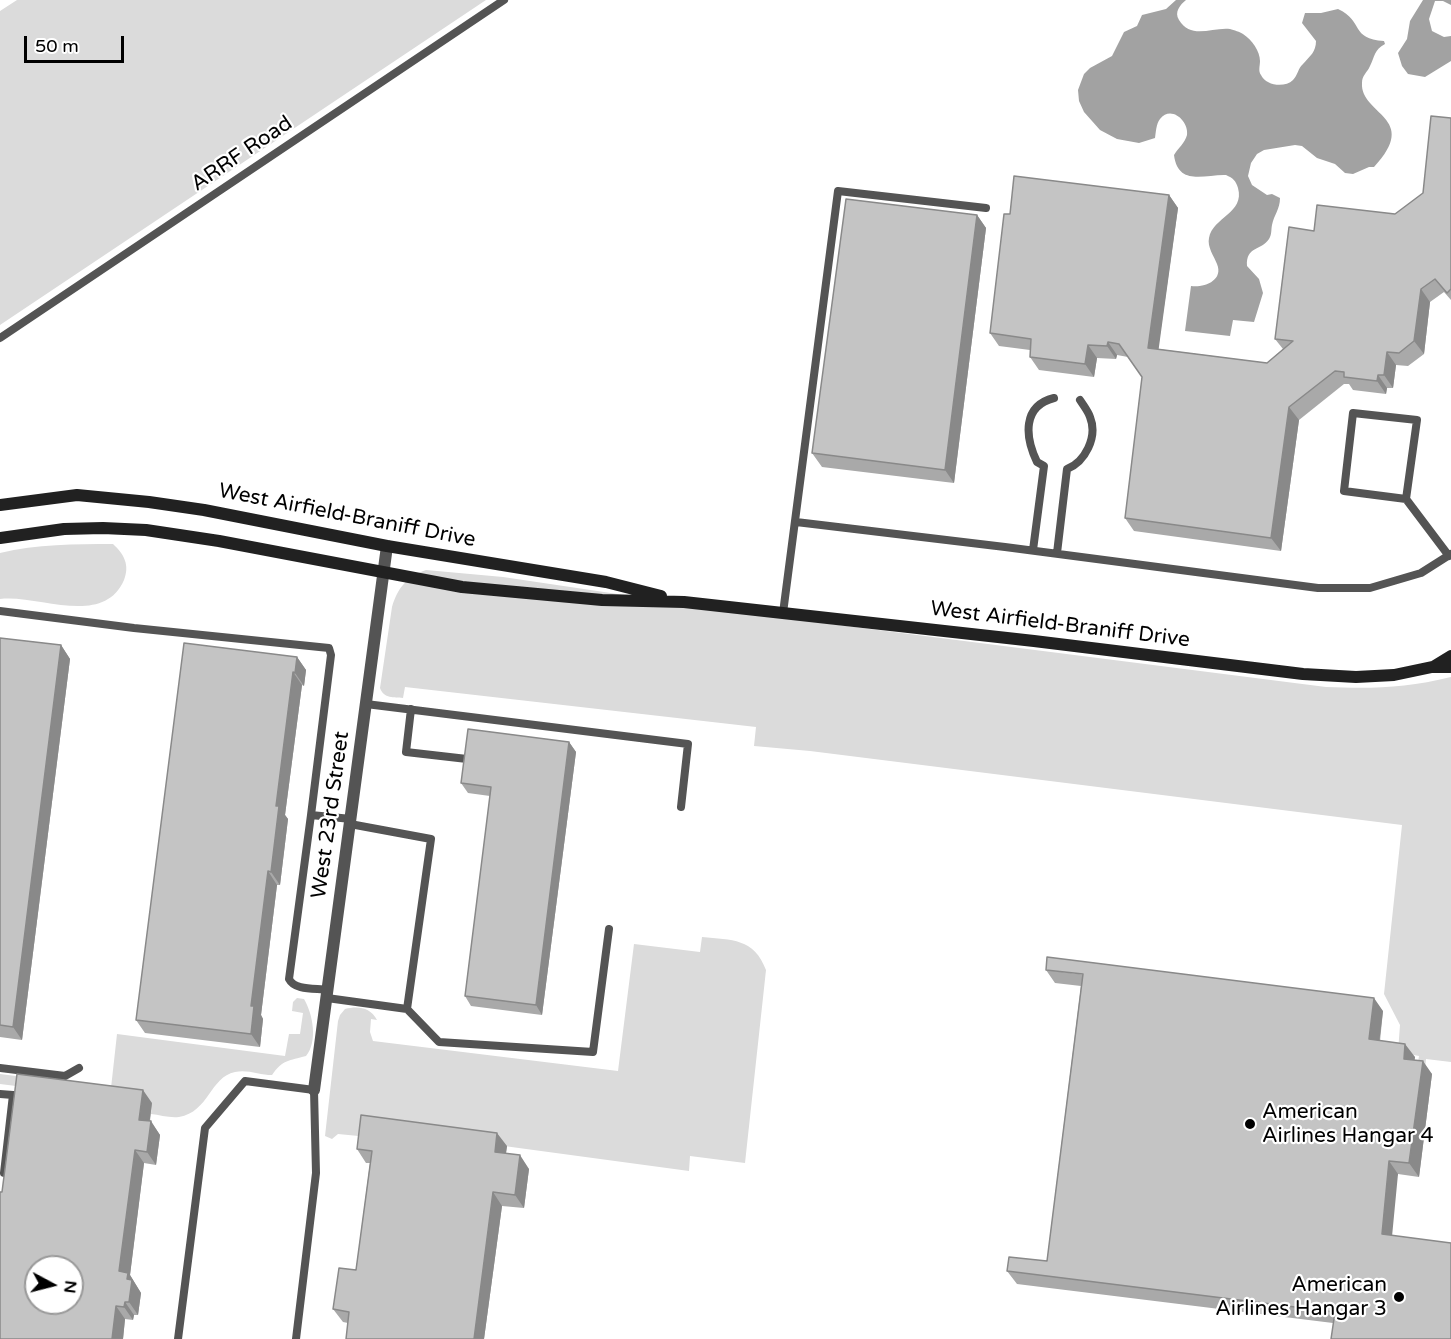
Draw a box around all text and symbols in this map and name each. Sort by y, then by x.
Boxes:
scale bar [27,24,128,62]
text: 50 m [35,35,79,57]
street label: ARRF Road [187,111,297,197]
street label: West Airfield-Braniff Drive [216,479,478,553]
street label: West Airfield-Braniff Drive [929,597,1191,653]
street label: West 23rd Street [307,730,355,900]
place label: American Airlines Hangar 4 [1262,1099,1434,1149]
marker: American Airlines Hangar 4 [1243,1117,1257,1131]
north arrow [24,1255,84,1315]
place label: American Airlines Hangar 3 [1215,1272,1387,1322]
text: N [59,1279,81,1295]
marker: American Airlines Hangar 3 [1392,1290,1406,1304]

